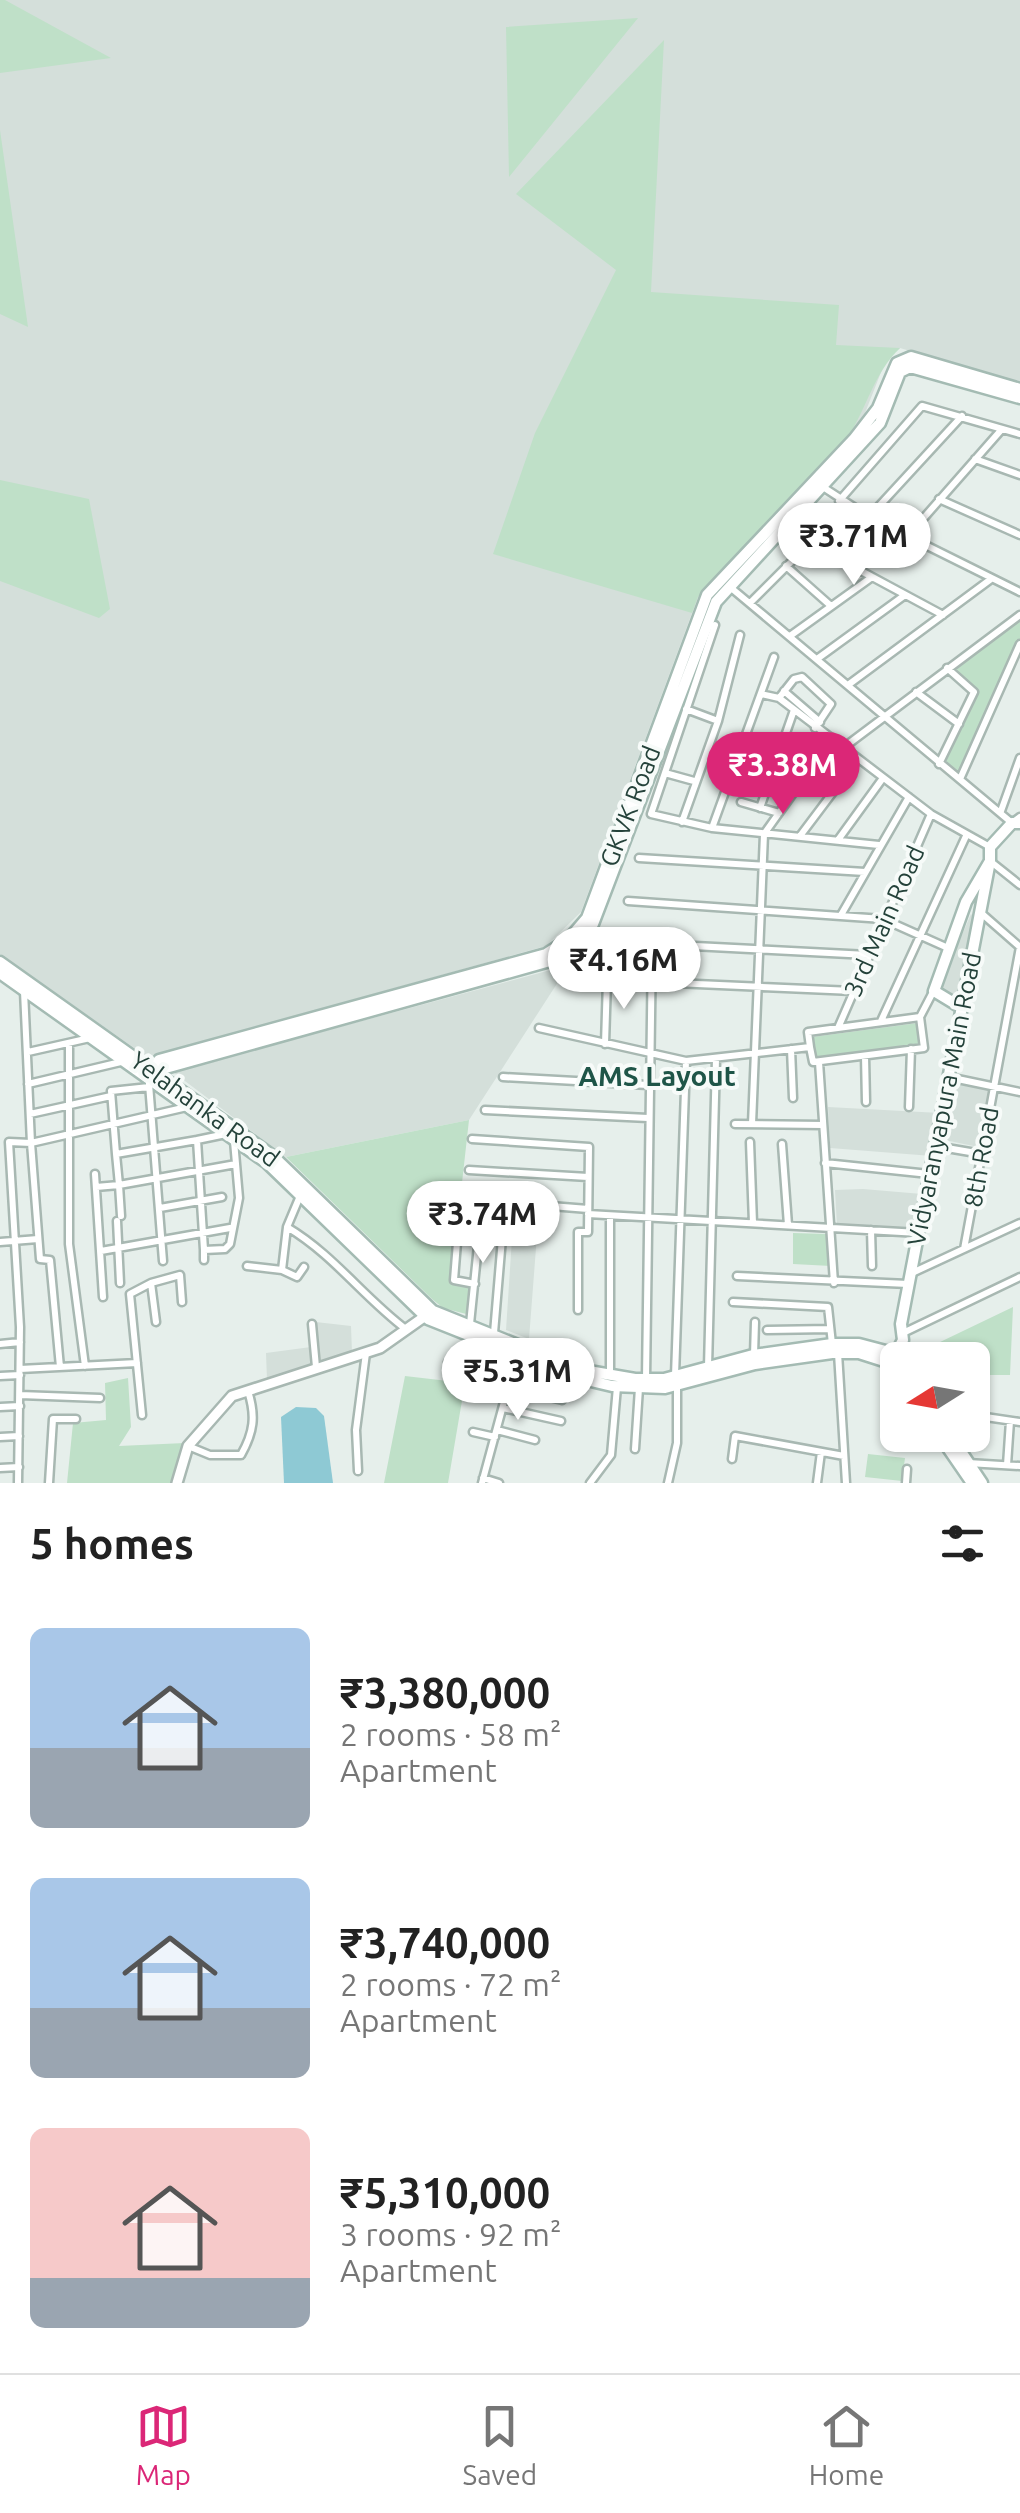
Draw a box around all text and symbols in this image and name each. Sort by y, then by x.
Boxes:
pin: ₹3.71M [773,503,935,588]
text: ₹3.71M [800,517,908,553]
pin: ₹3.38M [702,732,864,817]
street label: GKVK Road [594,742,666,870]
text: ₹3.38M [729,746,837,782]
street label: 3rd Main Road [838,841,930,1001]
pin: ₹4.16M [543,927,705,1012]
text: ₹4.16M [570,941,678,977]
street label: Vidyaranyapura Main Road [902,950,986,1248]
street label: Yelahanka Road [125,1046,285,1172]
district label: AMS Layout [578,1060,736,1091]
street label: 8th Road [958,1105,1004,1209]
pin: ₹3.74M [402,1181,564,1266]
text: ₹3.74M [429,1195,537,1231]
pin: ₹5.31M [437,1338,599,1423]
north arrow [880,1342,990,1452]
map controls [880,1342,990,1452]
text: ₹5.31M [464,1352,572,1388]
icon: filters [935,1516,990,1571]
text: 5 homes [30,1520,194,1567]
icon: home [110,1668,230,1788]
text: ₹3,380,000 [340,1669,550,1716]
text: 2 rooms · 58 m² [340,1716,561,1752]
text: Apartment [340,1752,497,1788]
icon: home [110,1918,230,2038]
text: ₹3,740,000 [340,1919,550,1966]
text: 2 rooms · 72 m² [340,1966,561,2002]
text: Apartment [340,2002,497,2038]
icon: home [110,2168,230,2288]
text: ₹5,310,000 [340,2169,550,2216]
text: 3 rooms · 92 m² [340,2216,561,2252]
text: Apartment [340,2252,497,2288]
tab: Map [136,2399,191,2490]
tab: Saved [463,2399,537,2490]
tab: Home [809,2399,884,2490]

